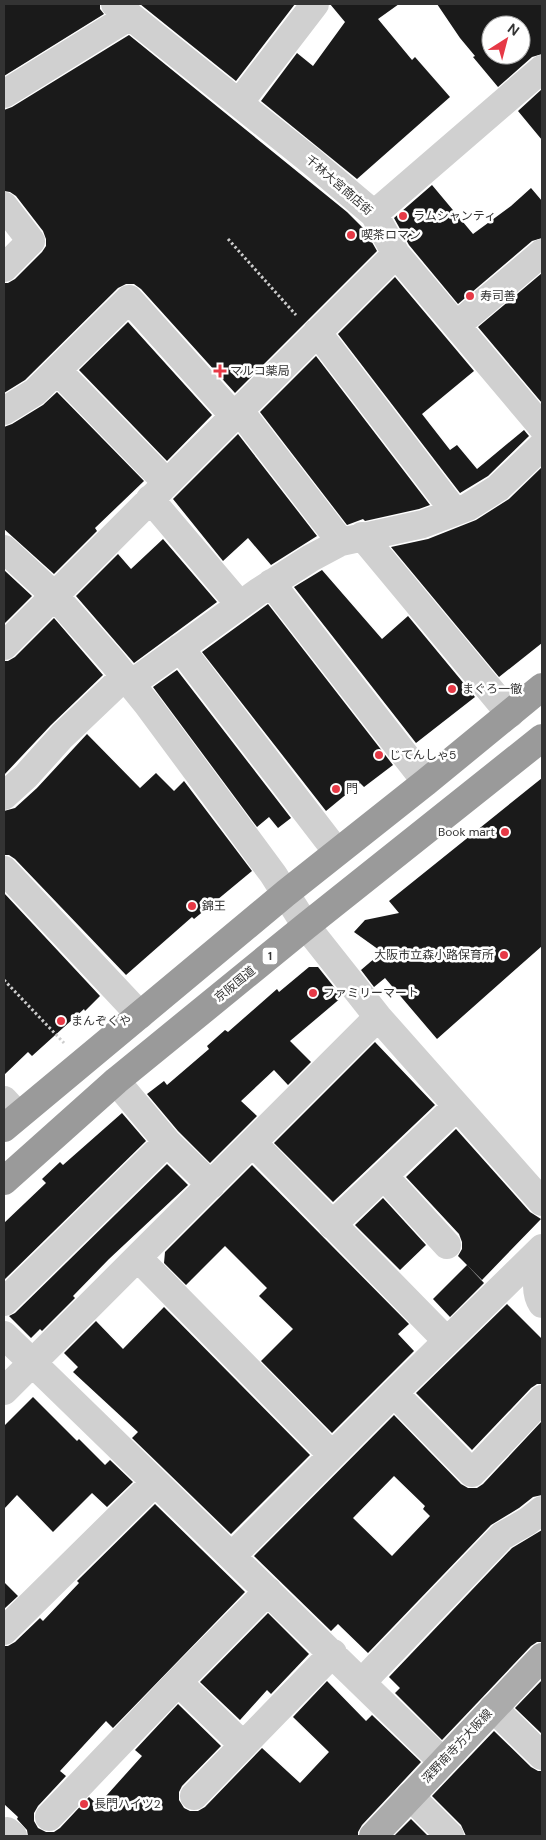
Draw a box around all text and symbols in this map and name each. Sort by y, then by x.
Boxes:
north arrow [481,15,531,65]
text: N [504,19,523,40]
street label: 千林大宮商店街 [302,151,376,219]
place label: ラムシャンティ [413,208,496,224]
marker: ラムシャンティ [397,210,409,222]
place label: 喫茶ロマン [361,227,421,243]
marker: 喫茶ロマン [345,229,357,241]
place label: 寿司善 [480,288,516,304]
marker: 寿司善 [464,290,476,302]
place label: マルコ薬局 [230,363,290,379]
marker: マルコ薬局 [214,365,226,377]
place label: まぐろ一徹 [462,681,523,697]
marker: まぐろ一徹 [446,683,458,695]
place label: じてんしゃ5 [389,747,456,763]
marker: じてんしゃ5 [373,749,385,761]
place label: 門 [346,781,358,797]
marker: 門 [330,783,342,795]
place label: Book mart [438,824,495,840]
marker: Book mart [499,826,511,838]
place label: 錦王 [202,898,226,914]
marker: 錦王 [186,900,198,912]
place label: 大阪市立森小路保育所 [374,947,494,963]
road number: 1 [262,948,278,964]
marker: 大阪市立森小路保育所 [498,949,510,961]
street label: 京阪国道 [211,963,259,1005]
place label: ファミリーマート [323,985,419,1001]
marker: ファミリーマート [307,987,319,999]
place label: まんぞくや [71,1013,131,1029]
marker: まんぞくや [55,1015,67,1027]
street label: 深野南寺方大阪線 [418,1705,496,1787]
place label: 長門ハイツ2 [94,1796,161,1812]
marker: 長門ハイツ2 [78,1798,90,1810]

